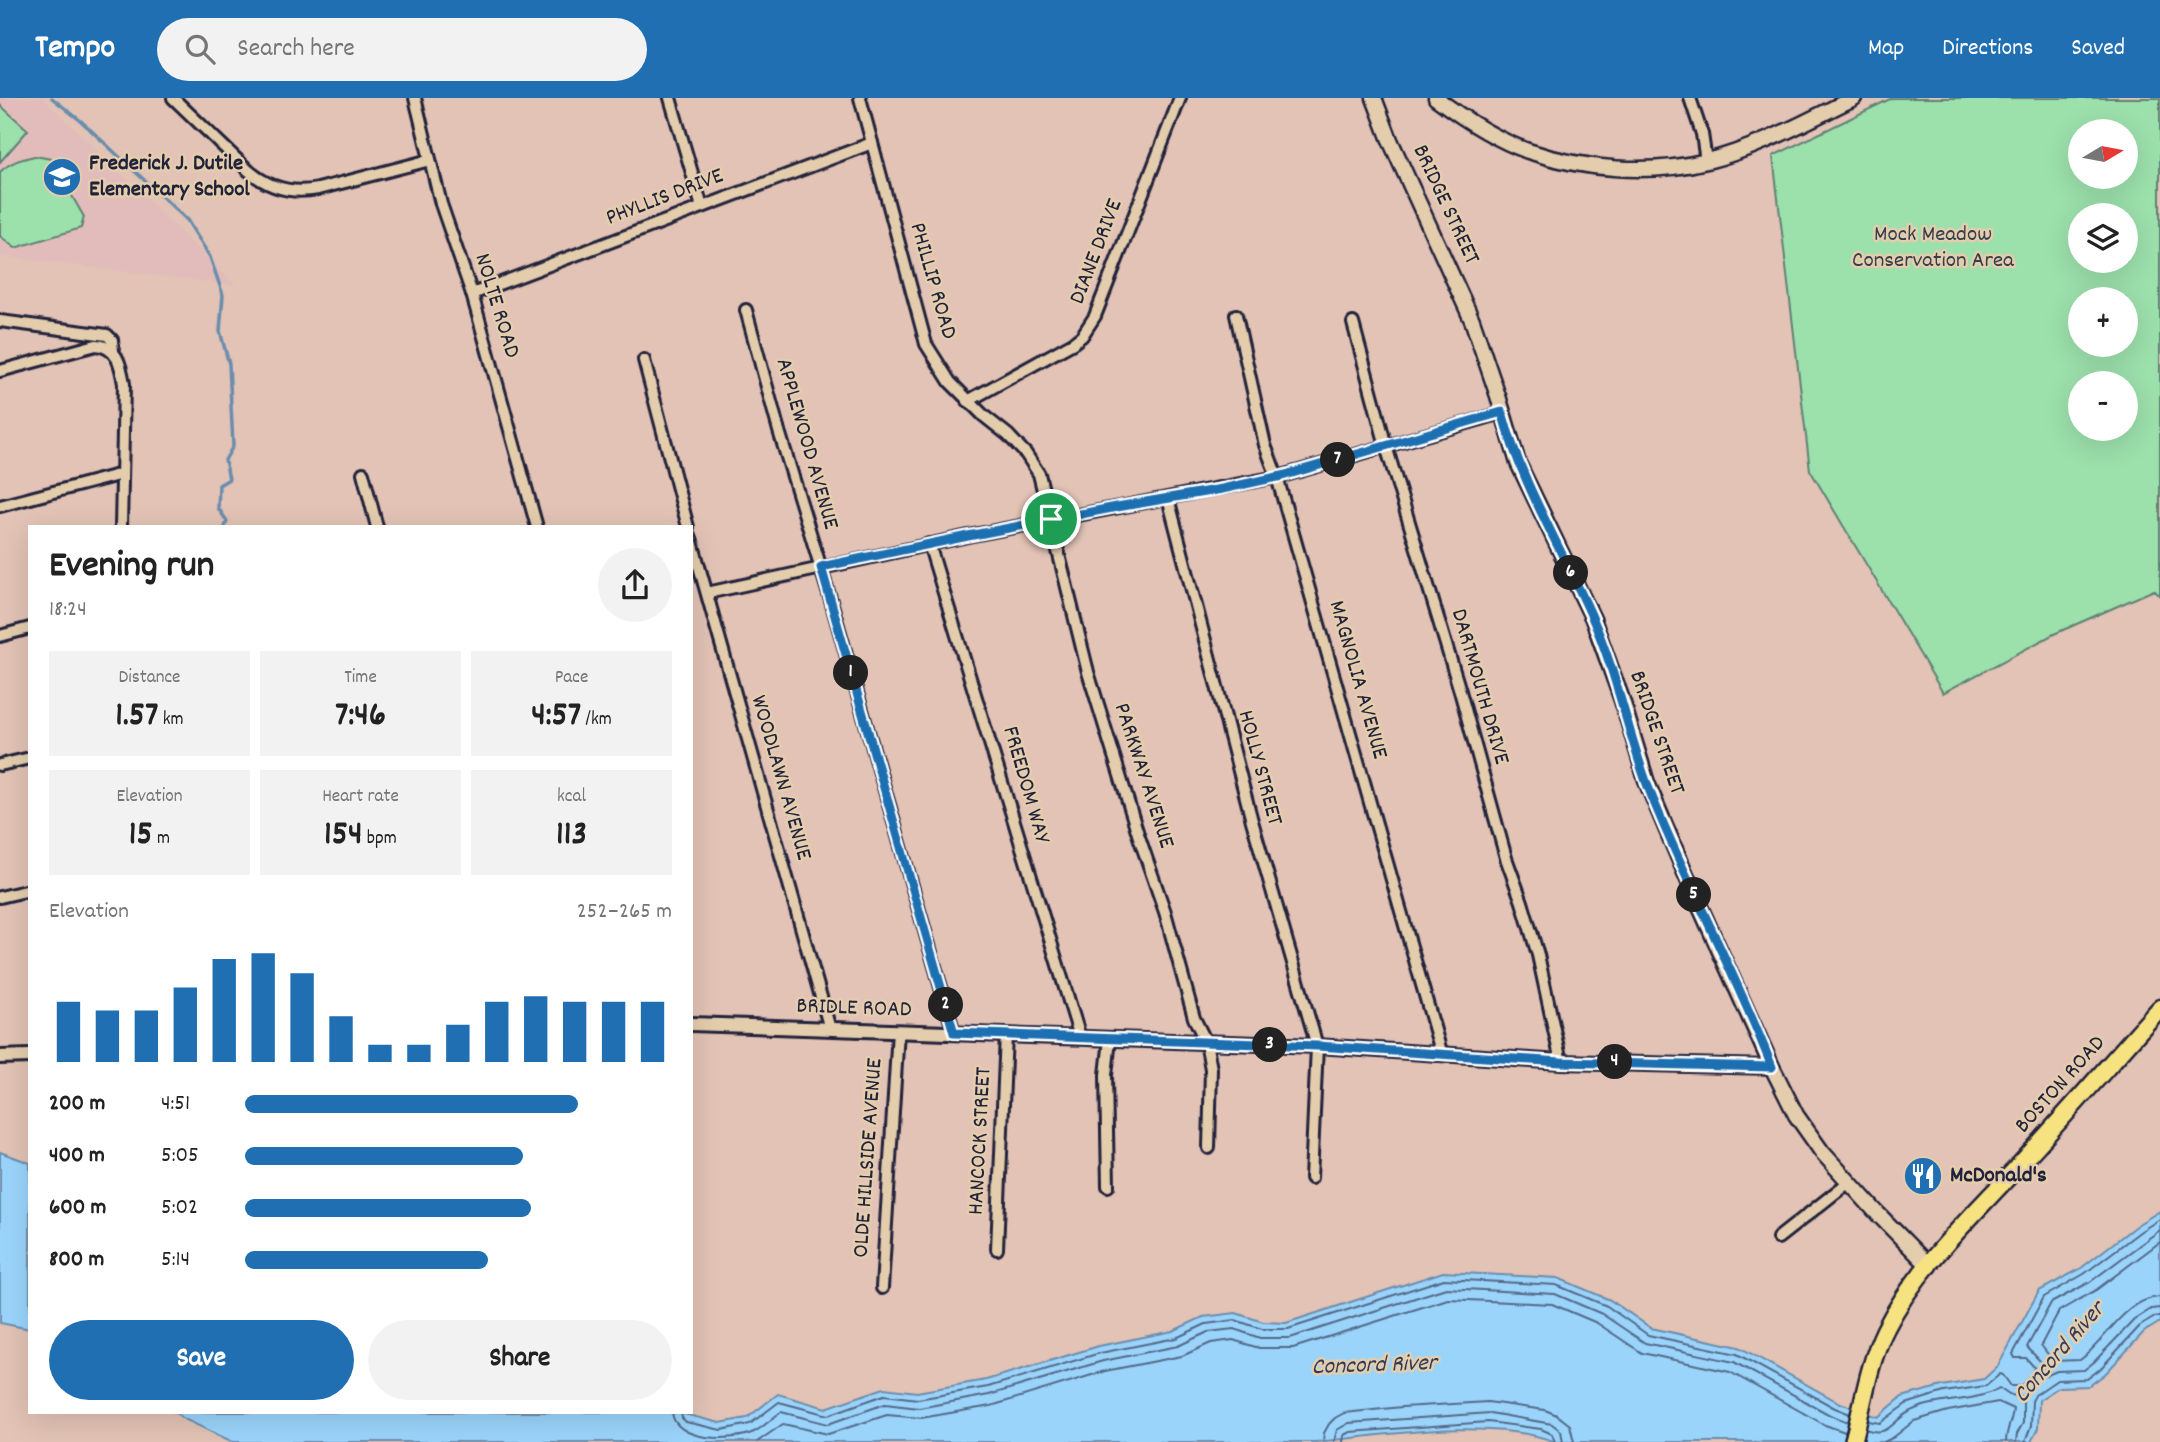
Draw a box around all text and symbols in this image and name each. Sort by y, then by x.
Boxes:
search box [157,18,647,81]
text: Tempo [35,26,115,73]
icon: search [181,30,219,68]
text: Search here [237,31,355,68]
text: Map [1868,32,1904,66]
text: Directions [1942,32,2033,66]
text: Saved [2071,32,2125,66]
north arrow [2068,119,2138,189]
map controls [2068,119,2138,441]
street label: BRIDGE STREET [1403,140,1487,270]
place label: Frederick J. Dutile Elementary School [89,148,250,207]
school or university icon: Frederick J. Dutile Elementary School [41,156,83,198]
street label: PHYLLIS DRIVE [601,160,729,236]
street label: DIANE DRIVE [1062,194,1132,309]
button: layers [2068,203,2138,273]
street label: PHILLIP ROAD [900,219,964,343]
park label: Mock Meadow Conservation Area [1852,219,2015,278]
street label: NOLTE ROAD [464,250,528,362]
button: + [2068,287,2138,357]
street label: APPLEWOOD AVENUE [766,354,846,534]
button: − [2068,371,2138,441]
pin: 7 [1320,442,1356,478]
text: 7 [1334,446,1341,473]
pin [1021,489,1081,549]
icon: arrive [1032,500,1070,538]
text: Evening run [49,540,214,595]
button: share [598,548,672,622]
pin: 6 [1554,556,1588,590]
text: 6 [1566,559,1575,586]
text: 18:24 [49,594,87,627]
street label: MAGNOLIA AVENUE [1319,597,1396,764]
street label: DARTMOUTH DRIVE [1441,605,1517,769]
pin: 1 [834,656,868,690]
text: 1 [848,659,853,686]
text: Distance [119,665,180,692]
text: Time [344,665,377,692]
text: Pace [555,665,588,692]
street label: BRIDGE STREET [1619,667,1693,799]
text: 1.57 [115,692,158,742]
text: 7:46 [335,692,386,742]
text: 4:57 [531,692,581,742]
street label: WOODLAWN AVENUE [741,692,819,865]
street label: PARKWAY AVENUE [1104,699,1182,854]
text: km [158,707,184,734]
text: /km [581,707,612,734]
street label: HOLLY STREET [1228,707,1290,829]
street label: FREEDOM WAY [993,723,1058,848]
text: Elevation [116,784,183,811]
text: Heart rate [322,784,399,811]
text: kcal [557,784,586,811]
text: 15 [129,811,153,861]
text: 154 [324,811,363,861]
text: 113 [556,811,587,861]
text: m [153,826,170,853]
text: bpm [363,826,397,853]
pin: 5 [1676,878,1712,912]
text: 5 [1689,881,1698,908]
text: Elevation [49,896,129,929]
text: 252–265 m [577,896,672,929]
pin: 2 [928,988,964,1023]
street label: BRIDLE ROAD [796,991,912,1028]
text: 2 [941,991,950,1018]
pin: 3 [1252,1028,1288,1062]
street label: BOSTON ROAD [2008,1028,2114,1141]
text: 3 [1265,1031,1274,1058]
pin: 4 [1598,1044,1632,1080]
text: 4 [1611,1048,1618,1075]
street label: OLDE HILLSIDE AVENUE [846,1057,892,1259]
street label: HANCOCK STREET [961,1066,1001,1216]
text: 200 m [49,1088,105,1121]
text: 4:51 [161,1088,190,1121]
text: 400 m [49,1140,105,1173]
text: 5:05 [161,1140,199,1173]
restaurant icon: McDonald's [1902,1155,1944,1197]
place label: McDonald's [1950,1160,2047,1193]
text: 600 m [49,1192,106,1225]
text: 5:02 [161,1192,198,1225]
text: 800 m [49,1244,104,1277]
text: 5:14 [161,1244,190,1277]
water label: Concord River [2006,1292,2116,1411]
button: Save [49,1320,354,1400]
button: Share [368,1320,672,1400]
water label: Concord River [1311,1347,1440,1385]

